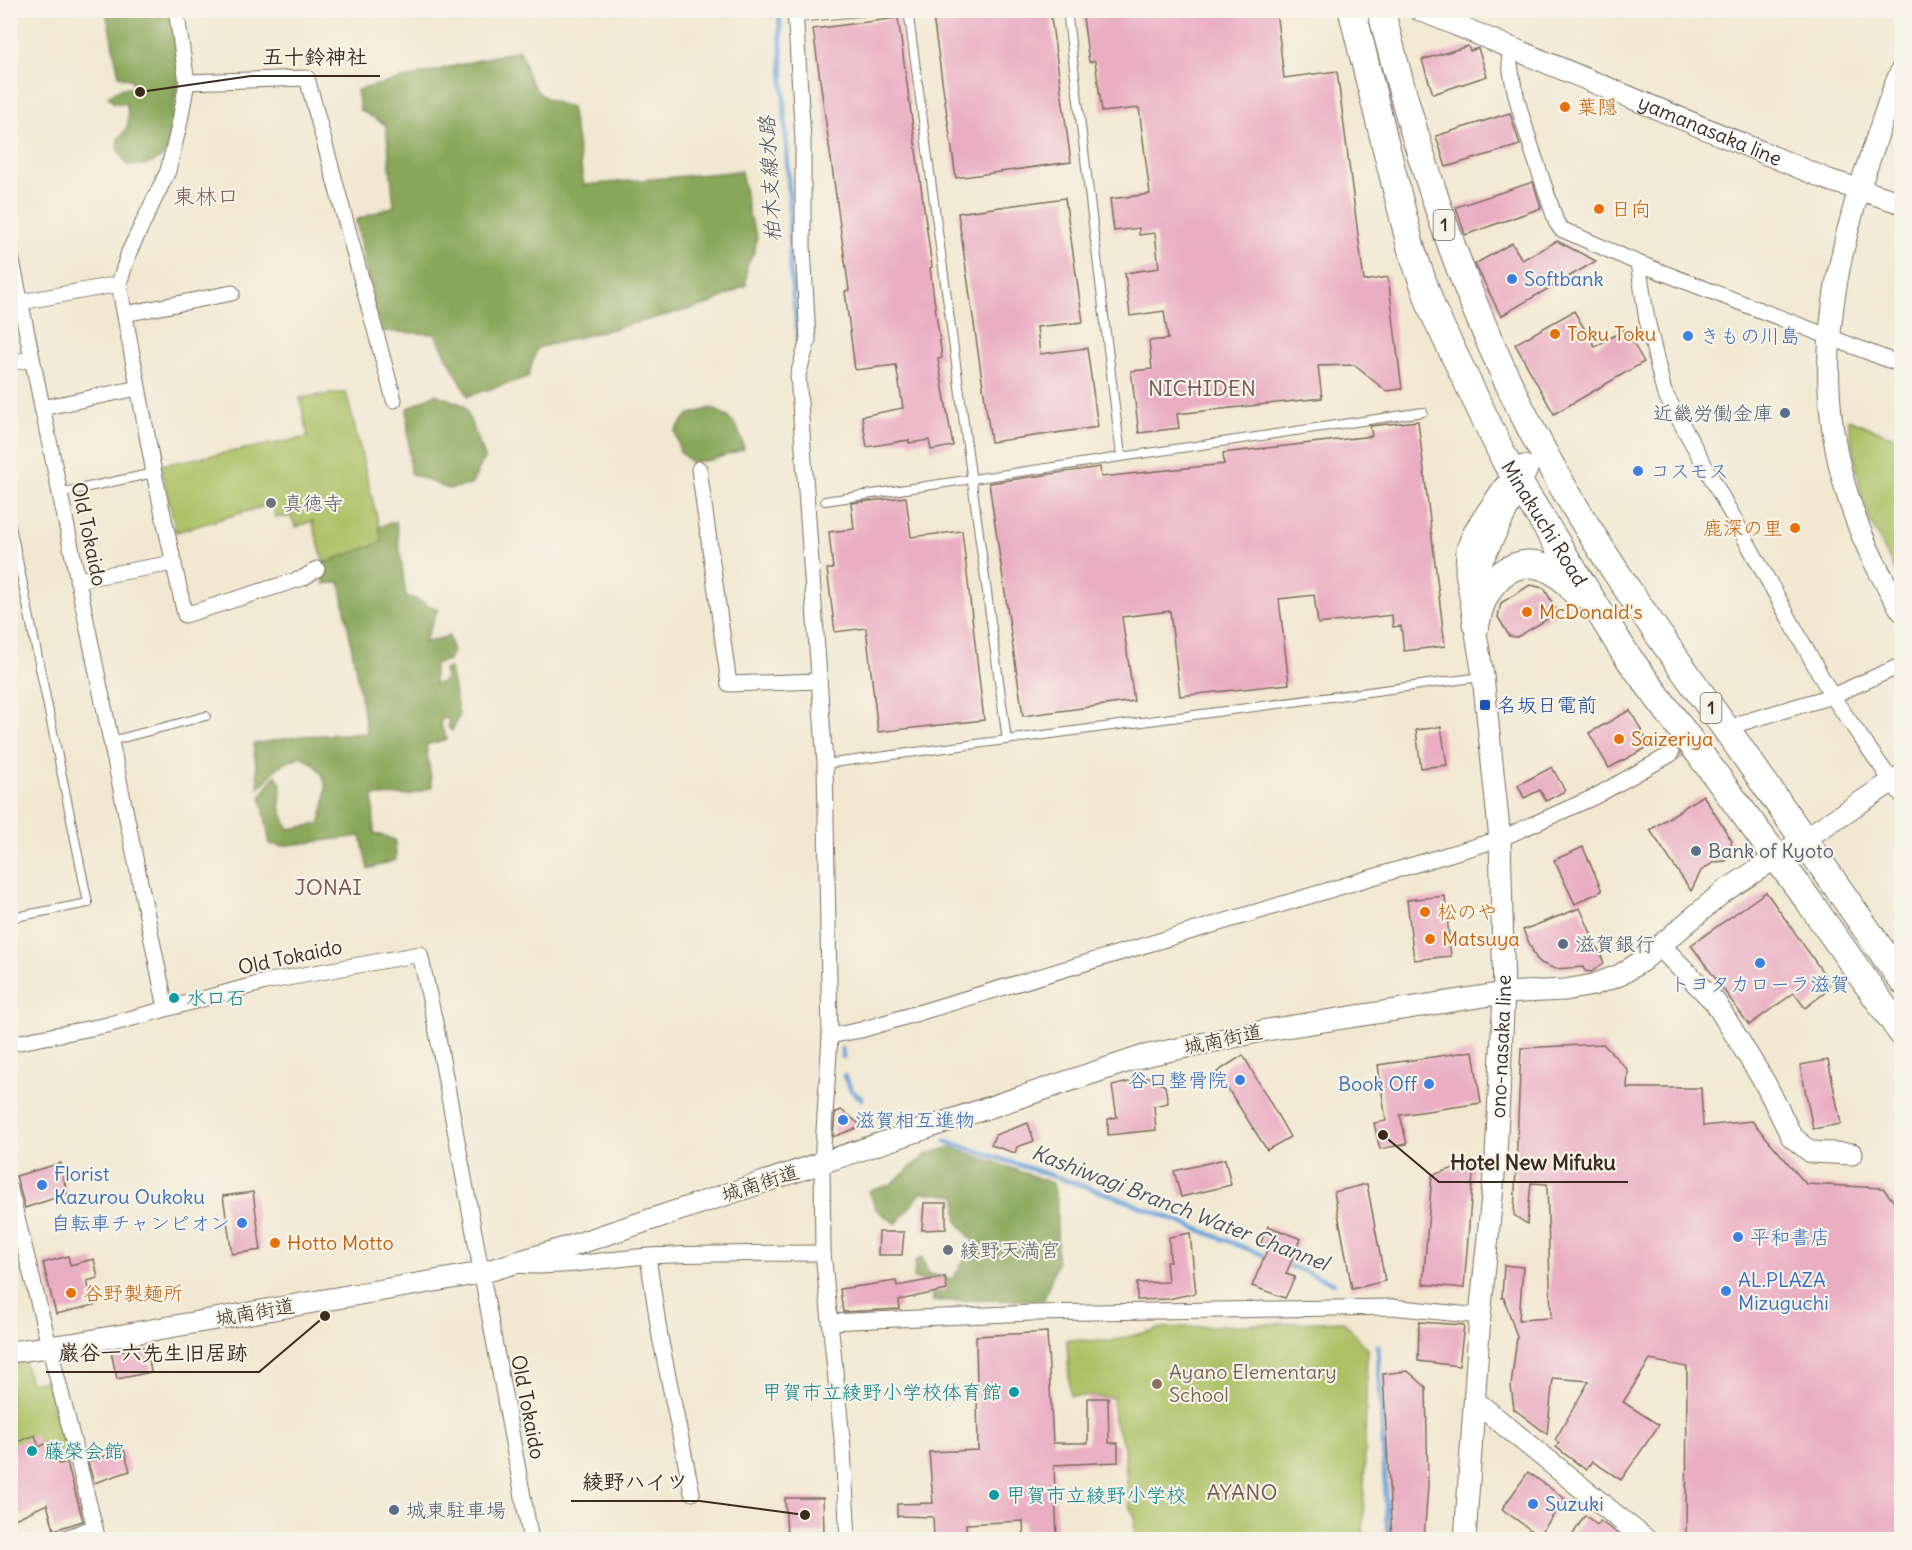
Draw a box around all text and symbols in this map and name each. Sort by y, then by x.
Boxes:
callout: 五十鈴神社 [251,37,380,76]
text: 五十鈴神社 [263,43,368,70]
street label: yamanasaka line [1635,89,1786,171]
place label: 葉隠 [1577,94,1617,119]
marker: 葉隠 [1558,100,1572,114]
water label: 柏木支線水路 [753,114,786,243]
district label: 東林口 [173,182,239,210]
place label: 日向 [1611,196,1651,221]
marker: 日向 [1592,202,1606,216]
road number: 1 [1434,210,1454,240]
place label: Softbank [1524,266,1604,291]
marker: Softbank [1505,272,1519,286]
place label: Toku Toku [1567,321,1656,346]
place label: きもの川島 [1700,323,1800,348]
marker: Toku Toku [1548,327,1562,341]
marker: きもの川島 [1681,329,1695,343]
district label: NICHIDEN [1148,374,1256,402]
place label: 近畿労働金庫 [1653,400,1773,425]
marker: 近畿労働金庫 [1778,406,1792,420]
street label: Minakuchi Road [1496,456,1593,591]
place label: コスモス [1650,458,1729,483]
marker: コスモス [1631,464,1645,478]
street label: Old Tokaido [66,480,113,588]
place label: 真徳寺 [283,490,343,515]
marker: 真徳寺 [264,496,278,510]
place label: 鹿深の里 [1703,515,1783,540]
marker: 鹿深の里 [1788,521,1802,535]
place label: McDonald's [1539,599,1643,624]
marker: McDonald's [1520,605,1534,619]
place label: 名坂日電前 [1497,692,1597,717]
road number: 1 [1700,693,1722,723]
marker: 名坂日電前 [1478,698,1492,712]
place label: Saizeriya [1631,726,1713,751]
marker: Saizeriya [1612,732,1626,746]
place label: Bank of Kyoto [1708,838,1834,863]
marker: Bank of Kyoto [1689,844,1703,858]
district label: JONAI [294,873,362,901]
place label: 松のや [1437,899,1497,924]
marker: 松のや [1418,905,1432,919]
place label: Matsuya [1442,926,1520,951]
place label: 滋賀銀行 [1575,931,1655,956]
marker: Matsuya [1423,932,1437,946]
street label: Old Tokaido [236,933,344,980]
marker: 滋賀銀行 [1556,937,1570,951]
marker: トヨタカローラ滋賀 [1753,956,1767,970]
place label: トヨタカローラ滋賀 [1670,971,1850,996]
street label: ono-nasaka line [1485,974,1516,1119]
place label: 水口石 [186,985,246,1010]
marker: 水口石 [167,991,181,1005]
street label: 城南街道 [1181,1018,1265,1059]
place label: 谷口整骨院 [1128,1067,1228,1092]
place label: Book Off [1338,1071,1417,1096]
marker: 谷口整骨院 [1233,1073,1247,1087]
marker: Book Off [1422,1077,1436,1091]
place label: 滋賀相互進物 [855,1107,975,1132]
marker: 滋賀相互進物 [836,1113,850,1127]
water label: Kashiwagi Branch Water Channel [1028,1138,1335,1278]
callout: Hotel New Mifuku [1439,1143,1628,1182]
text: Hotel New Mifuku [1450,1149,1616,1176]
street label: 城南街道 [718,1158,802,1207]
place label: Florist Kazurou Oukoku [54,1161,205,1209]
marker: Florist Kazurou Oukoku [35,1178,49,1192]
place label: 自転車チャンピオン [50,1210,230,1235]
marker: 自転車チャンピオン [235,1216,249,1230]
place label: 平和書店 [1750,1224,1830,1249]
place label: Hotto Motto [287,1230,394,1255]
marker: 平和書店 [1731,1230,1745,1244]
marker: Hotto Motto [268,1236,282,1250]
place label: 綾野天満宮 [960,1237,1060,1262]
marker: 綾野天満宮 [941,1243,955,1257]
place label: AL.PLAZA Mizuguchi [1738,1267,1829,1315]
place label: 谷野製麺所 [83,1280,183,1305]
marker: AL.PLAZA Mizuguchi [1719,1284,1733,1298]
marker: 谷野製麺所 [64,1286,78,1300]
street label: 城南街道 [213,1292,296,1331]
callout: 巌谷一六先生旧居跡 [46,1333,259,1372]
text: 巌谷一六先生旧居跡 [59,1339,248,1366]
street label: Old Tokaido [506,1353,551,1461]
place label: Ayano Elementary School [1169,1359,1337,1407]
marker: Ayano Elementary School [1150,1377,1164,1391]
place label: 甲賀市立綾野小学校体育館 [762,1379,1002,1404]
marker: 甲賀市立綾野小学校体育館 [1007,1385,1021,1399]
place label: 藤榮会館 [44,1438,124,1463]
marker: 藤榮会館 [25,1444,39,1458]
callout: 綾野ハイツ [571,1462,700,1501]
text: 綾野ハイツ [583,1468,688,1495]
district label: AYANO [1207,1478,1277,1506]
place label: 甲賀市立綾野小学校 [1006,1482,1186,1507]
marker: 甲賀市立綾野小学校 [987,1488,1001,1502]
place label: Suzuki [1545,1491,1604,1516]
place label: 城東駐車場 [406,1497,506,1522]
marker: Suzuki [1526,1497,1540,1511]
marker: 城東駐車場 [387,1503,401,1517]

